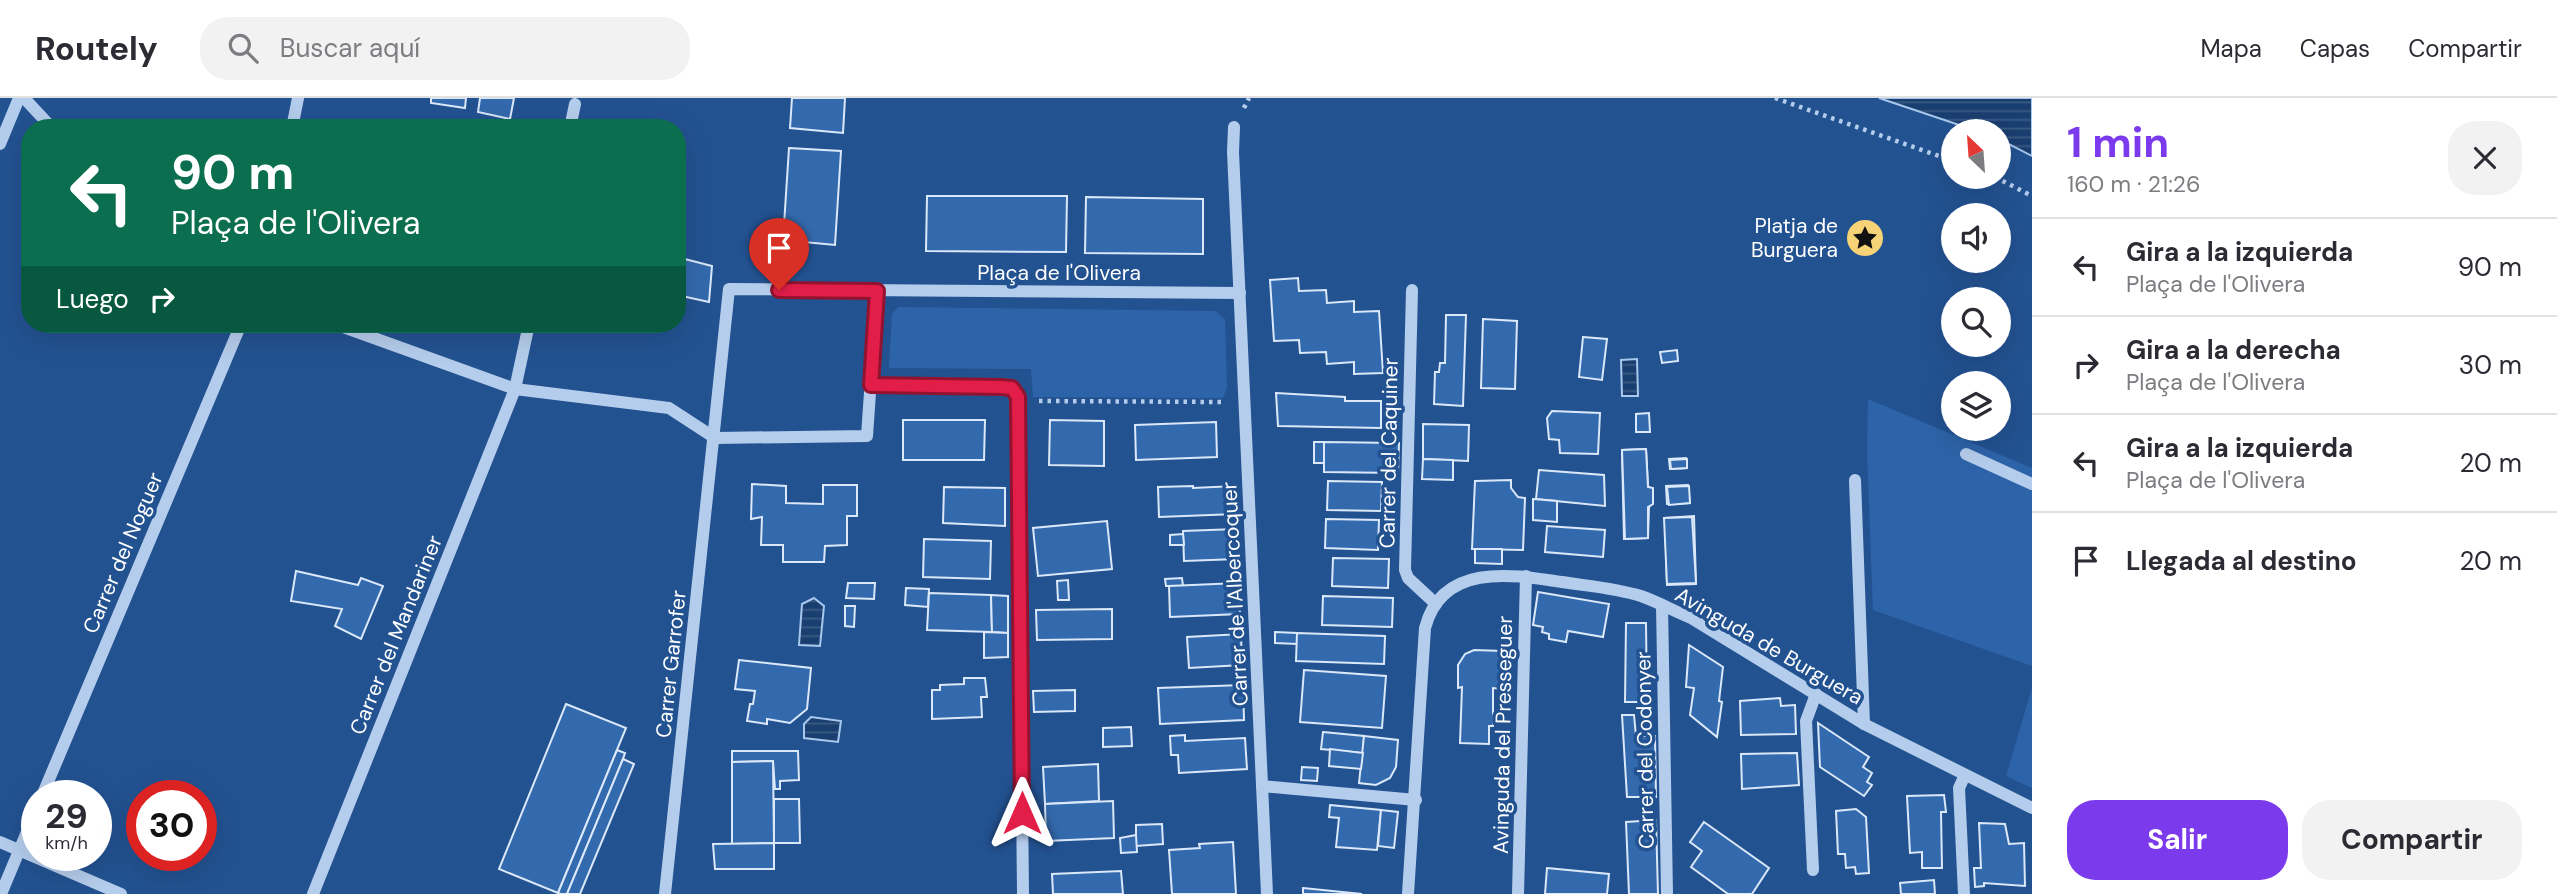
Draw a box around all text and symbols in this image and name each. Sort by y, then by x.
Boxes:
search box [200,17,690,80]
text: Routely [35,27,158,70]
icon: search [224,29,262,67]
text: Buscar aquí [280,31,420,65]
text: Mapa [2200,33,2262,64]
text: Capas [2300,33,2370,64]
text: Compartir [2408,33,2522,64]
text: 1 min [2067,115,2169,170]
north arrow [1941,119,2011,189]
map controls [1941,119,2011,441]
button: close [2448,121,2522,195]
text: 90 m [171,140,294,204]
icon: left [56,147,147,238]
text: 160 m · 21:26 [2067,169,2201,199]
text: Plaça de l'Olivera [171,202,420,244]
button: sound [1941,203,2011,273]
place label: Platja de Burguera [1751,212,1838,264]
place icon: Platja de Burguera [1844,217,1886,259]
pin [749,218,809,290]
icon: arrive [760,229,798,267]
text: Gira a la izquierda [2126,235,2353,269]
icon: left [2067,248,2105,286]
text: 90 m [2458,250,2522,284]
street label: Plaça de l'Olivera [977,259,1141,287]
text: Plaça de l'Olivera [2126,269,2305,299]
icon: right [143,280,181,318]
text: Luego [56,282,129,316]
button: search [1941,287,2011,357]
text: Gira a la derecha [2126,333,2341,367]
icon: right [2067,346,2105,384]
text: 30 m [2459,348,2522,382]
street label: Carrer del Caquiner [1373,357,1405,549]
text: Plaça de l'Olivera [2126,367,2305,397]
button: layers [1941,371,2011,441]
text: Gira a la izquierda [2126,431,2353,465]
icon: left [2067,444,2105,482]
text: 20 m [2459,446,2522,480]
text: Plaça de l'Olivera [2126,465,2305,495]
street label: Carrer del Noguer [76,468,170,638]
street label: Carrer de l'Albercoquer [1215,481,1255,707]
street label: Carrer del Mandariner [343,531,449,739]
icon: arrive [2067,542,2105,580]
text: Llegada al destino [2126,544,2357,578]
text: 20 m [2459,544,2522,578]
street label: Avinguda de Burguera [1670,581,1868,711]
street label: Carrer Garrofer [649,589,693,739]
street label: Avinguda del Presseguer [1487,615,1519,854]
street label: Carrer del Codonyer [1629,651,1661,849]
position arrow [985,776,1059,850]
speed limit sign: 30 [126,780,217,871]
text: 29 [45,793,88,839]
button: Salir [2067,800,2288,880]
button: Compartir [2302,800,2522,880]
text: km/h [45,831,88,855]

